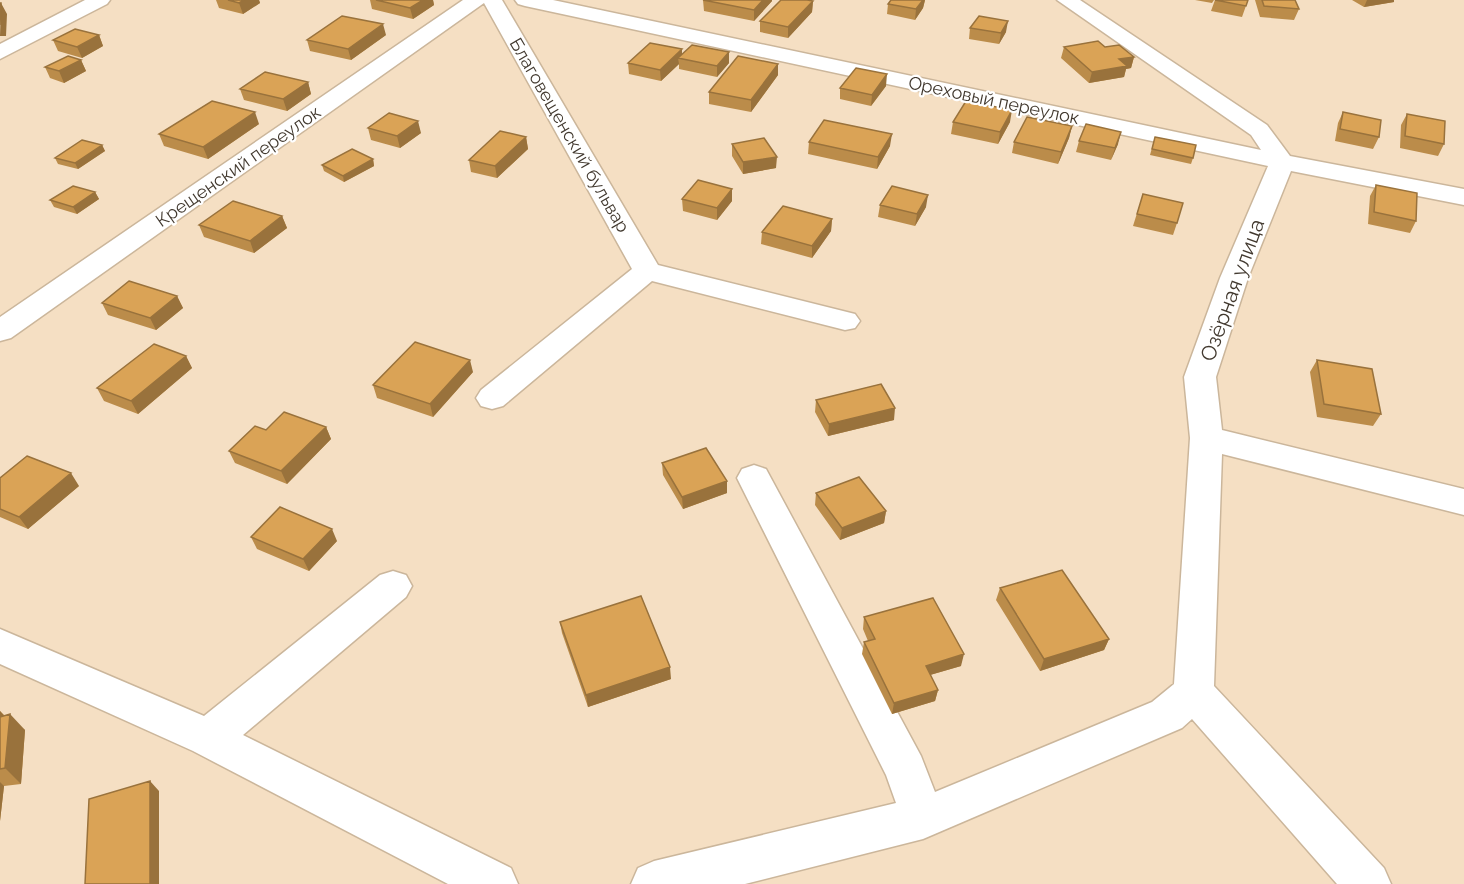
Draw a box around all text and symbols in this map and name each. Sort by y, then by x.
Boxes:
street label: Благовещенский бульвар [506,34,634,236]
street label: Ореховый переулок [907,72,1081,128]
street label: Крещенский переулок [152,101,324,231]
street label: Озёрная улица [1195,215,1269,365]

